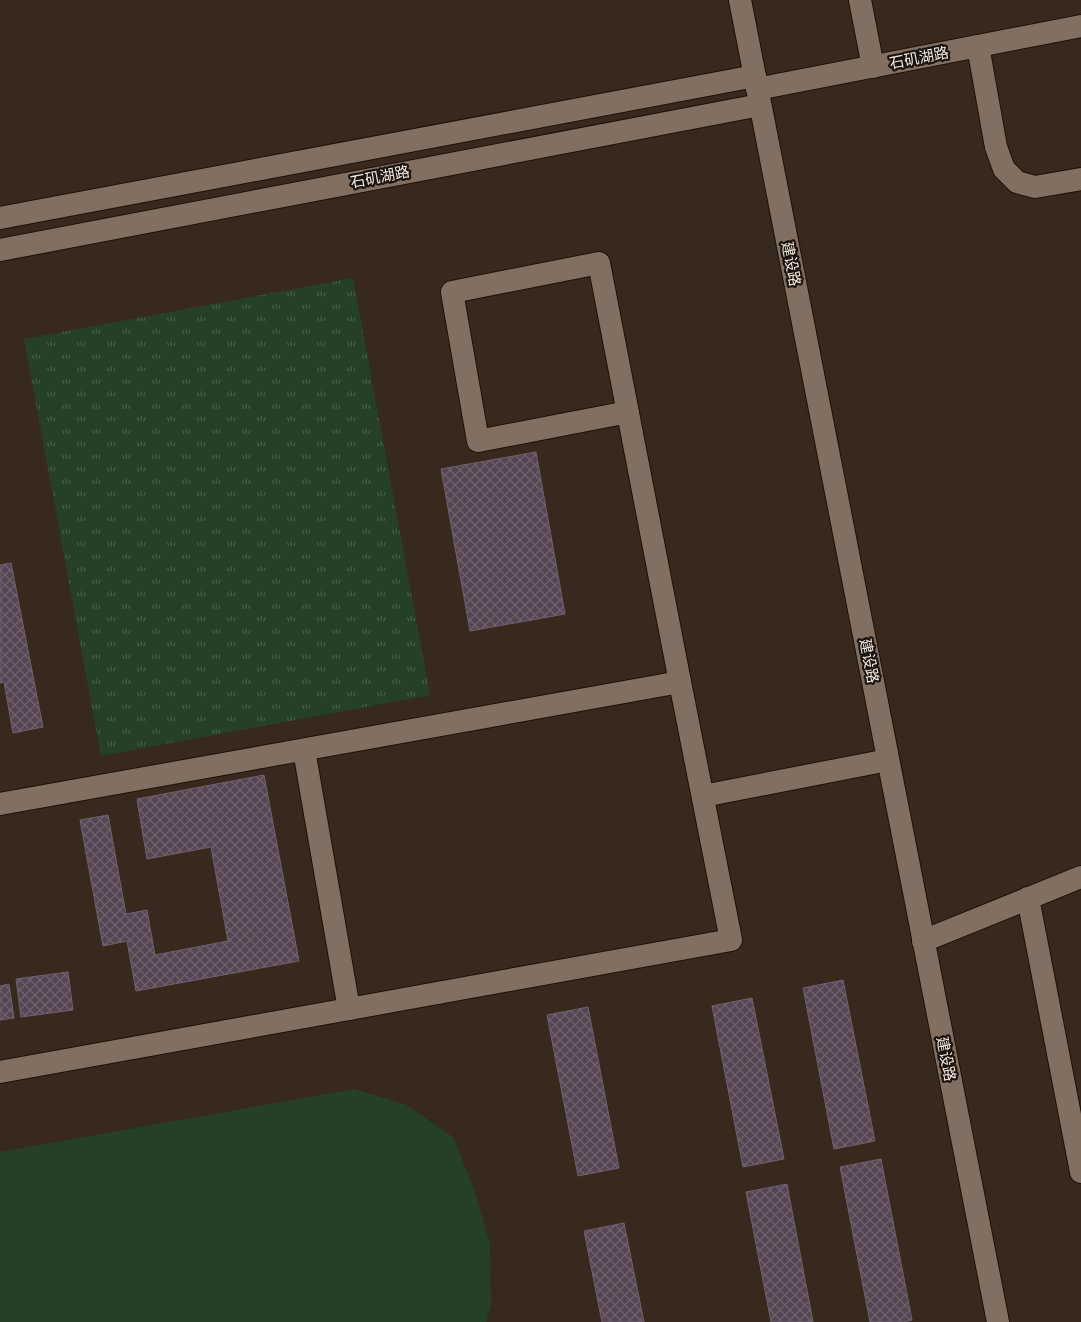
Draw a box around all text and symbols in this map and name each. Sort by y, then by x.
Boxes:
street label: 石矶湖路 [888,42,950,73]
street label: 石矶湖路 [349,161,411,192]
street label: 建设路 [778,240,805,288]
street label: 建设路 [856,637,883,685]
street label: 建设路 [933,1035,960,1083]

